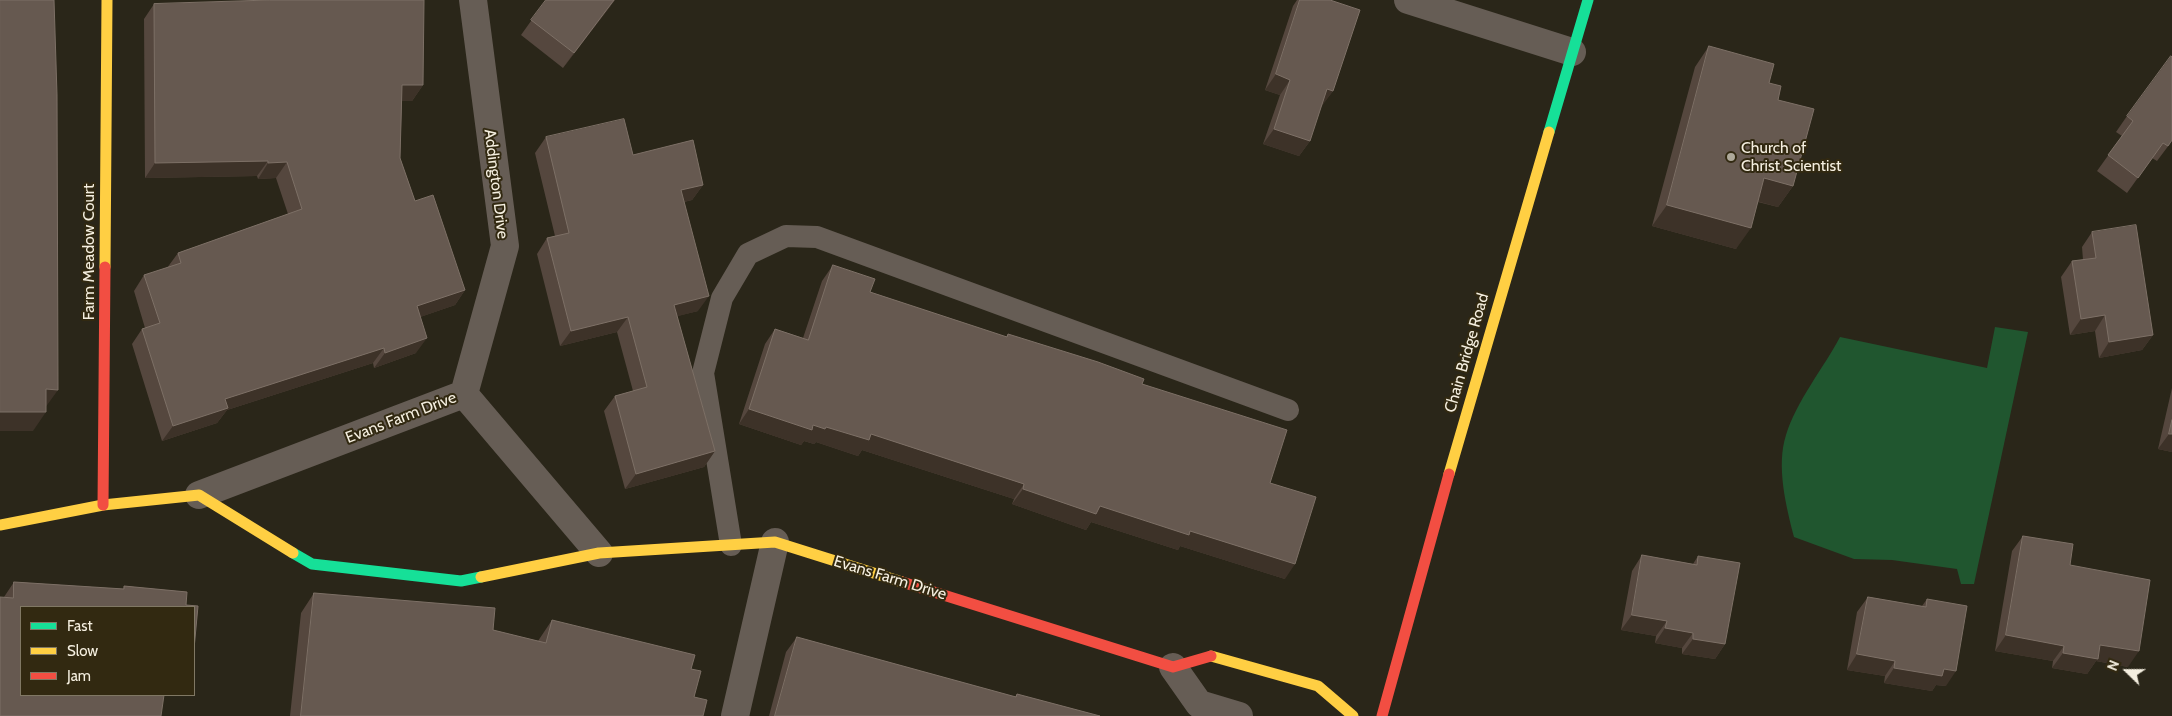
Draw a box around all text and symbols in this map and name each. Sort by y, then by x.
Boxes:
street label: Addington Drive [480,128,512,240]
place label: Church of Christ Scientist [1741,138,1841,176]
marker: Church of Christ Scientist [1725,151,1737,163]
street label: Farm Meadow Court [79,184,99,320]
street label: Chain Bridge Road [1441,291,1493,415]
street label: Evans Farm Drive [343,388,459,448]
street label: Evans Farm Drive [831,552,949,604]
legend [20,606,195,696]
text: Fast [67,617,92,635]
text: Slow [67,642,98,660]
north arrow [2102,646,2152,696]
text: N [2103,657,2123,673]
text: Jam [67,667,91,685]

